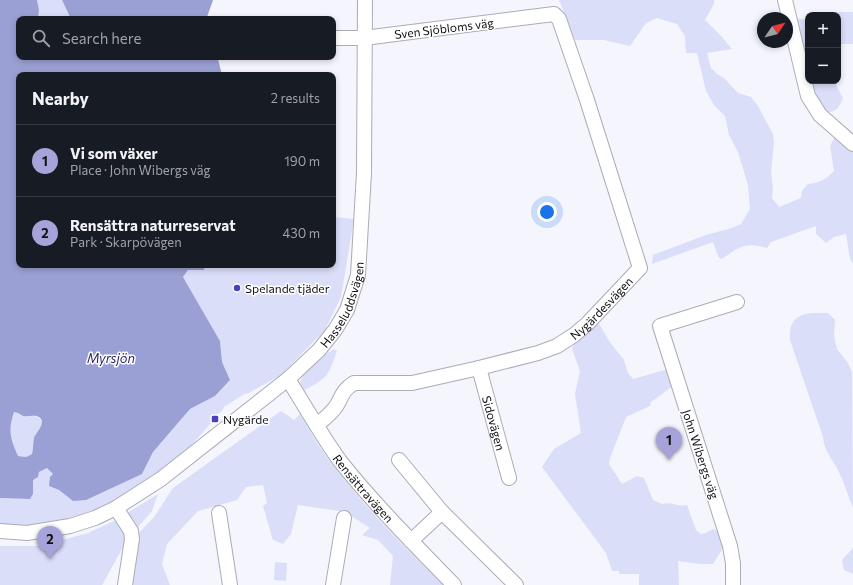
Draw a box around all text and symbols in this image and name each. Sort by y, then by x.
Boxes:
north arrow [757,12,793,48]
map controls [805,12,841,84]
button: + [805,12,841,48]
street label: Sven Sjöbloms väg [394,15,495,41]
search box [16,16,336,60]
icon: search [30,27,52,49]
text: Search here [62,29,141,47]
button: − [805,48,841,84]
text: Nearby [32,88,89,109]
text: 2 results [271,90,320,106]
text: Vi som växer [70,144,158,162]
text: 1 [42,153,48,169]
text: 190 m [284,153,320,169]
text: Place · John Wibergs väg [70,162,211,178]
your location [537,202,557,222]
text: Rensättra naturreservat [70,216,236,234]
text: 2 [41,225,49,241]
text: 430 m [282,225,320,241]
text: Park · Skarpövägen [70,234,182,250]
street label: Hasseluddsvägen [317,261,366,350]
street label: Nygärdesvägen [567,274,635,342]
place label: Spelande tjäder [245,281,330,295]
marker: Spelande tjäder [232,283,242,293]
water label: Myrsjön [87,350,135,366]
street label: Sidovägen [480,394,508,452]
street label: John Wibergs väg [679,407,722,501]
place label: Nygärde [223,412,269,426]
marker: Nygärde [210,414,220,424]
pin: 1 [656,427,682,460]
street label: Rensättravägen [330,451,397,525]
pin: 2 [37,526,63,559]

